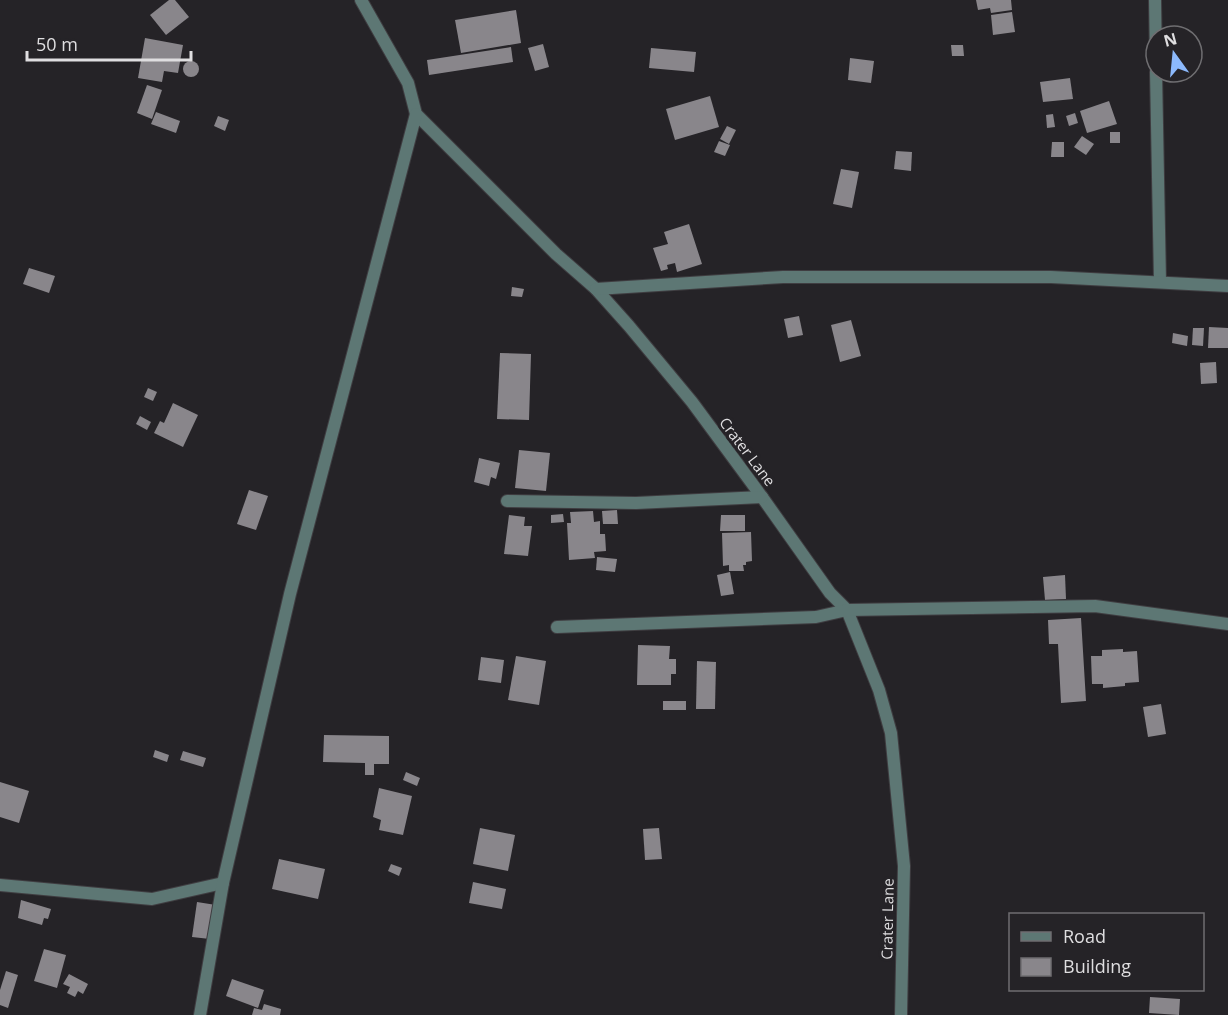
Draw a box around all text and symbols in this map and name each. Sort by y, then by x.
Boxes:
scale bar [27,24,190,62]
north arrow [1144,24,1204,84]
text: N [1161,27,1179,52]
text: 50 m [36,32,78,56]
street label: Crater Lane [715,413,780,490]
street label: Crater Lane [876,878,898,960]
legend [1009,913,1204,991]
text: Road [1063,924,1106,948]
text: Building [1063,954,1131,978]

